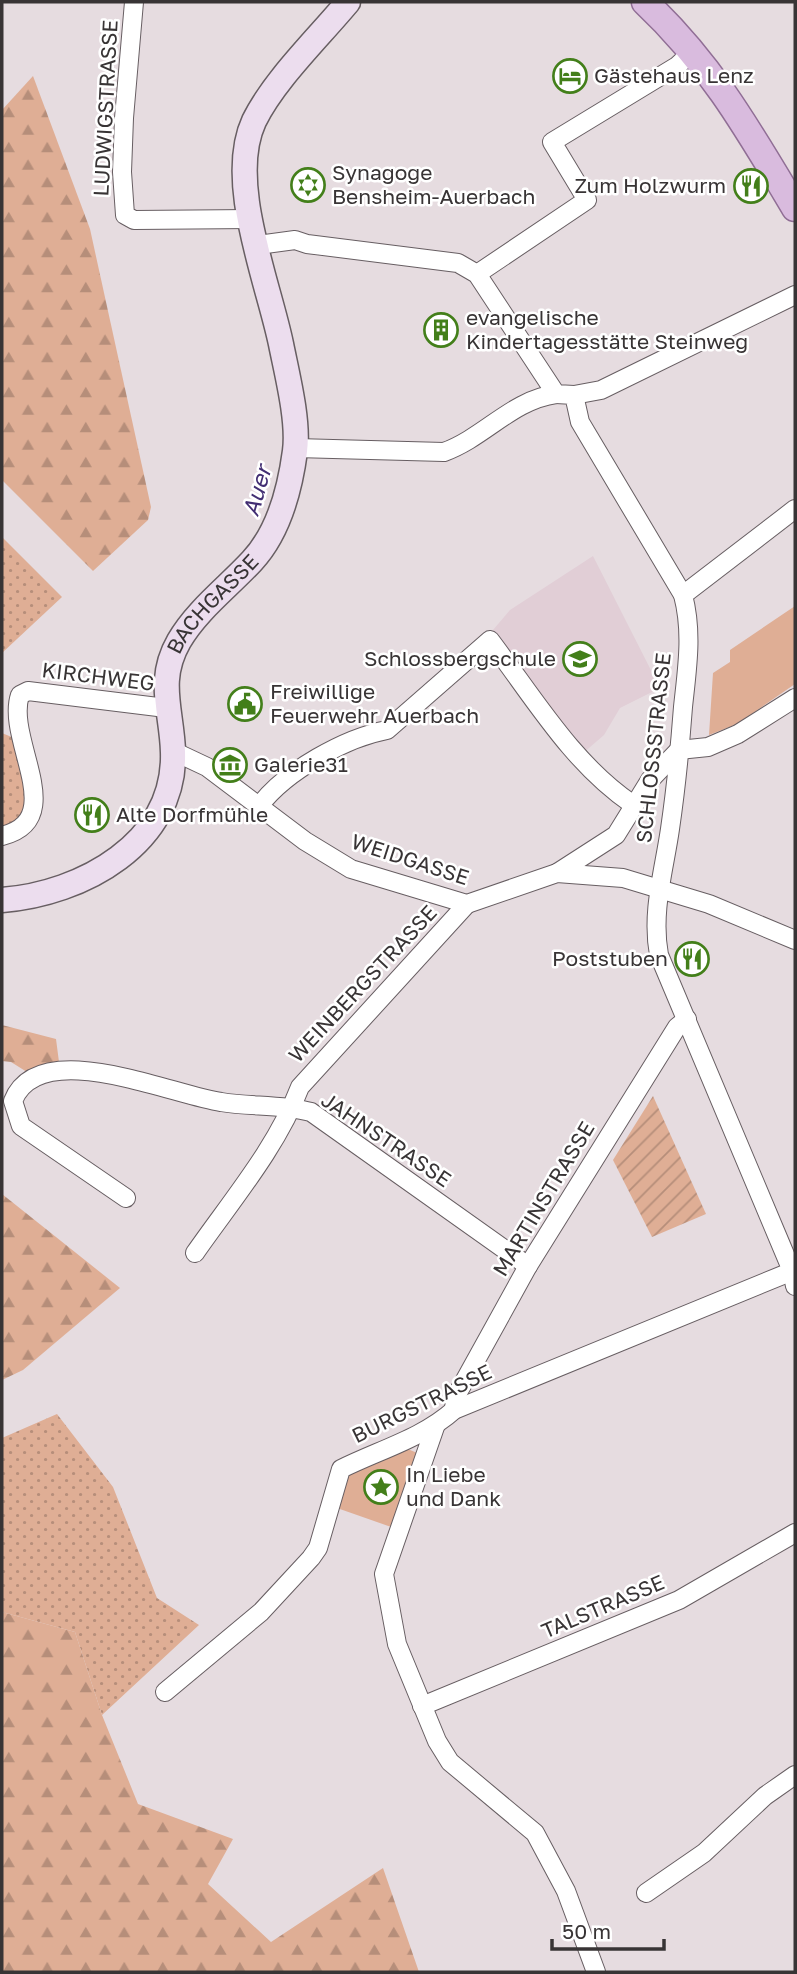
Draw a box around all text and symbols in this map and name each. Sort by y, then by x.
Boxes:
street label: LUDWIGSTRASSE [87,19,123,197]
hotel icon: Gästehaus Lenz [551,57,589,95]
place label: Gästehaus Lenz [594,62,754,88]
place label: Synagoge Bensheim-Auerbach [332,159,535,209]
synagogue icon: Synagoge Bensheim-Auerbach [289,166,327,204]
restaurant icon: Zum Holzwurm [732,167,770,205]
place label: Zum Holzwurm [574,172,726,198]
place label: evangelische Kindertagesstätte Steinweg [466,304,748,354]
building icon: evangelische Kindertagesstätte Steinweg [422,311,460,349]
water label: Auer [236,459,277,519]
street label: BACHGASSE [161,548,264,658]
school or university icon: Schlossbergschule [561,640,599,678]
place label: Schlossbergschule [364,645,556,671]
street label: SCHLOSSSTRASSE [630,651,676,844]
street label: KIRCHWEG [40,656,156,696]
place label: Freiwillige Feuerwehr Auerbach [270,678,479,728]
public building icon: Freiwillige Feuerwehr Auerbach [226,685,264,723]
museum icon: Galerie31 [211,746,249,784]
place label: Galerie31 [254,751,348,777]
restaurant icon: Alte Dorfmühle [73,796,111,834]
place label: Alte Dorfmühle [116,801,268,827]
street label: WEIDGASSE [348,828,472,890]
street label: WEINBERGSTRASSE [283,899,442,1067]
restaurant icon: Poststuben [673,940,711,978]
place label: Poststuben [552,945,668,971]
street label: JAHNSTRASSE [317,1086,456,1192]
street label: MARTINSTRASSE [487,1116,600,1281]
street label: BURGSTRASSE [347,1358,496,1448]
place label: In Liebe und Dank [406,1461,501,1511]
place icon: In Liebe und Dank [362,1468,400,1506]
street label: TALSTRASSE [537,1569,668,1644]
scale bar [552,1908,664,1952]
text: 50 m [562,1918,611,1944]

